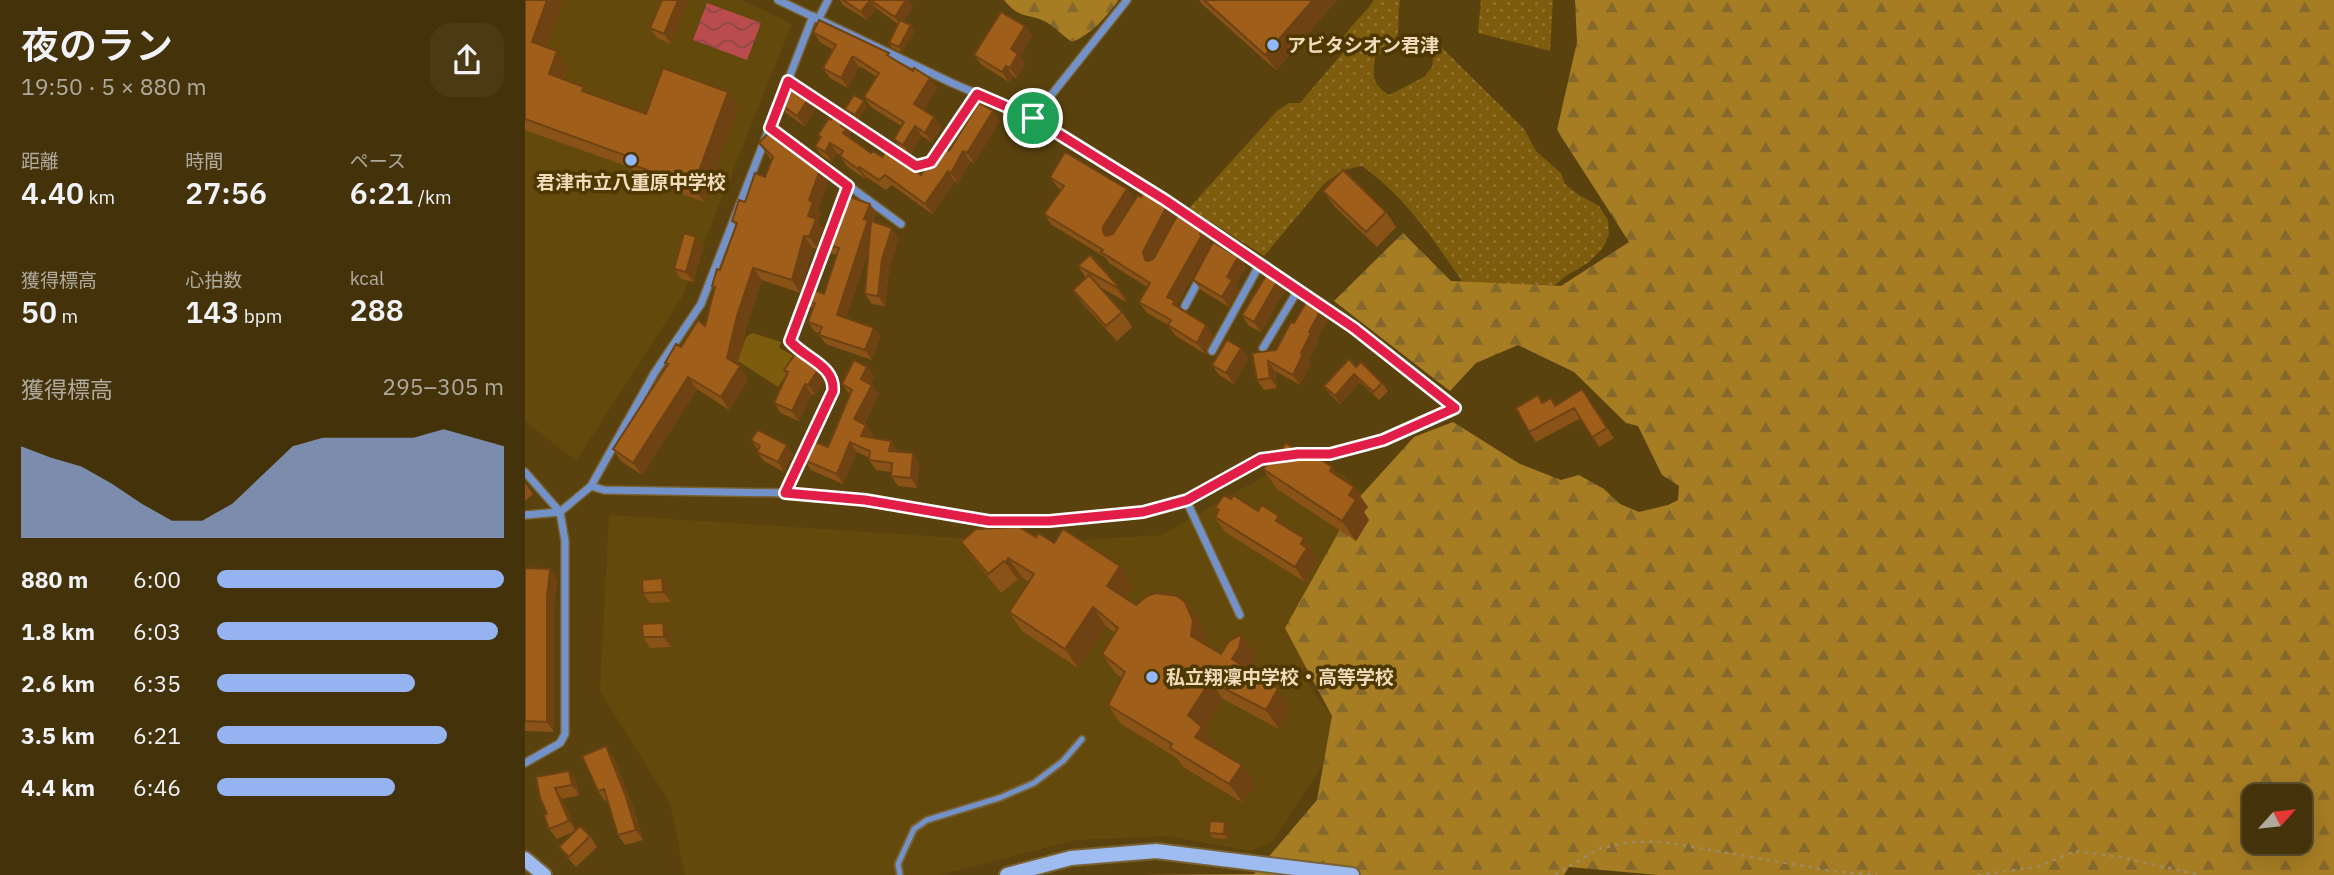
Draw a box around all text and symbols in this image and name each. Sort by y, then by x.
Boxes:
text: 夜のラン [21,20,173,69]
button: share [430,23,504,97]
place label: アビタシオン君津 [1287,33,1439,57]
marker: アビタシオン君津 [1265,37,1281,53]
text: 19:50 · 5 × 880 m [21,71,207,101]
pin [1003,88,1063,148]
icon: arrive [1014,99,1052,137]
text: 距離 [21,149,59,173]
text: 時間 [185,149,223,173]
text: ペース [350,149,406,173]
marker: 君津市立八重原中学校 [623,152,639,168]
place label: 君津市立八重原中学校 [536,170,726,194]
text: 4.40 [21,173,84,212]
text: 27:56 [185,173,267,212]
text: 6:21 [350,173,413,212]
text: km [84,185,115,209]
text: /km [413,185,452,209]
text: kcal [350,266,384,290]
text: 獲得標高 [21,268,97,292]
text: 心拍数 [185,268,242,292]
text: 288 [350,290,404,329]
text: 50 [21,292,57,331]
text: 143 [185,292,239,331]
text: m [57,304,78,328]
text: bpm [239,304,282,328]
text: 295–305 m [382,371,504,401]
text: 獲得標高 [21,374,113,404]
text: 880 m [21,564,88,594]
text: 6:00 [133,564,181,594]
text: 1.8 km [21,616,95,646]
text: 6:03 [133,616,181,646]
place label: 私立翔凜中学校・高等学校 [1166,665,1394,689]
text: 2.6 km [21,668,95,698]
text: 6:35 [133,668,181,698]
marker: 私立翔凜中学校・高等学校 [1144,669,1160,685]
text: 3.5 km [21,720,95,750]
text: 6:21 [133,720,181,750]
text: 4.4 km [21,772,95,802]
text: 6:46 [133,772,181,802]
north arrow [2242,784,2312,854]
map controls [2242,784,2312,854]

